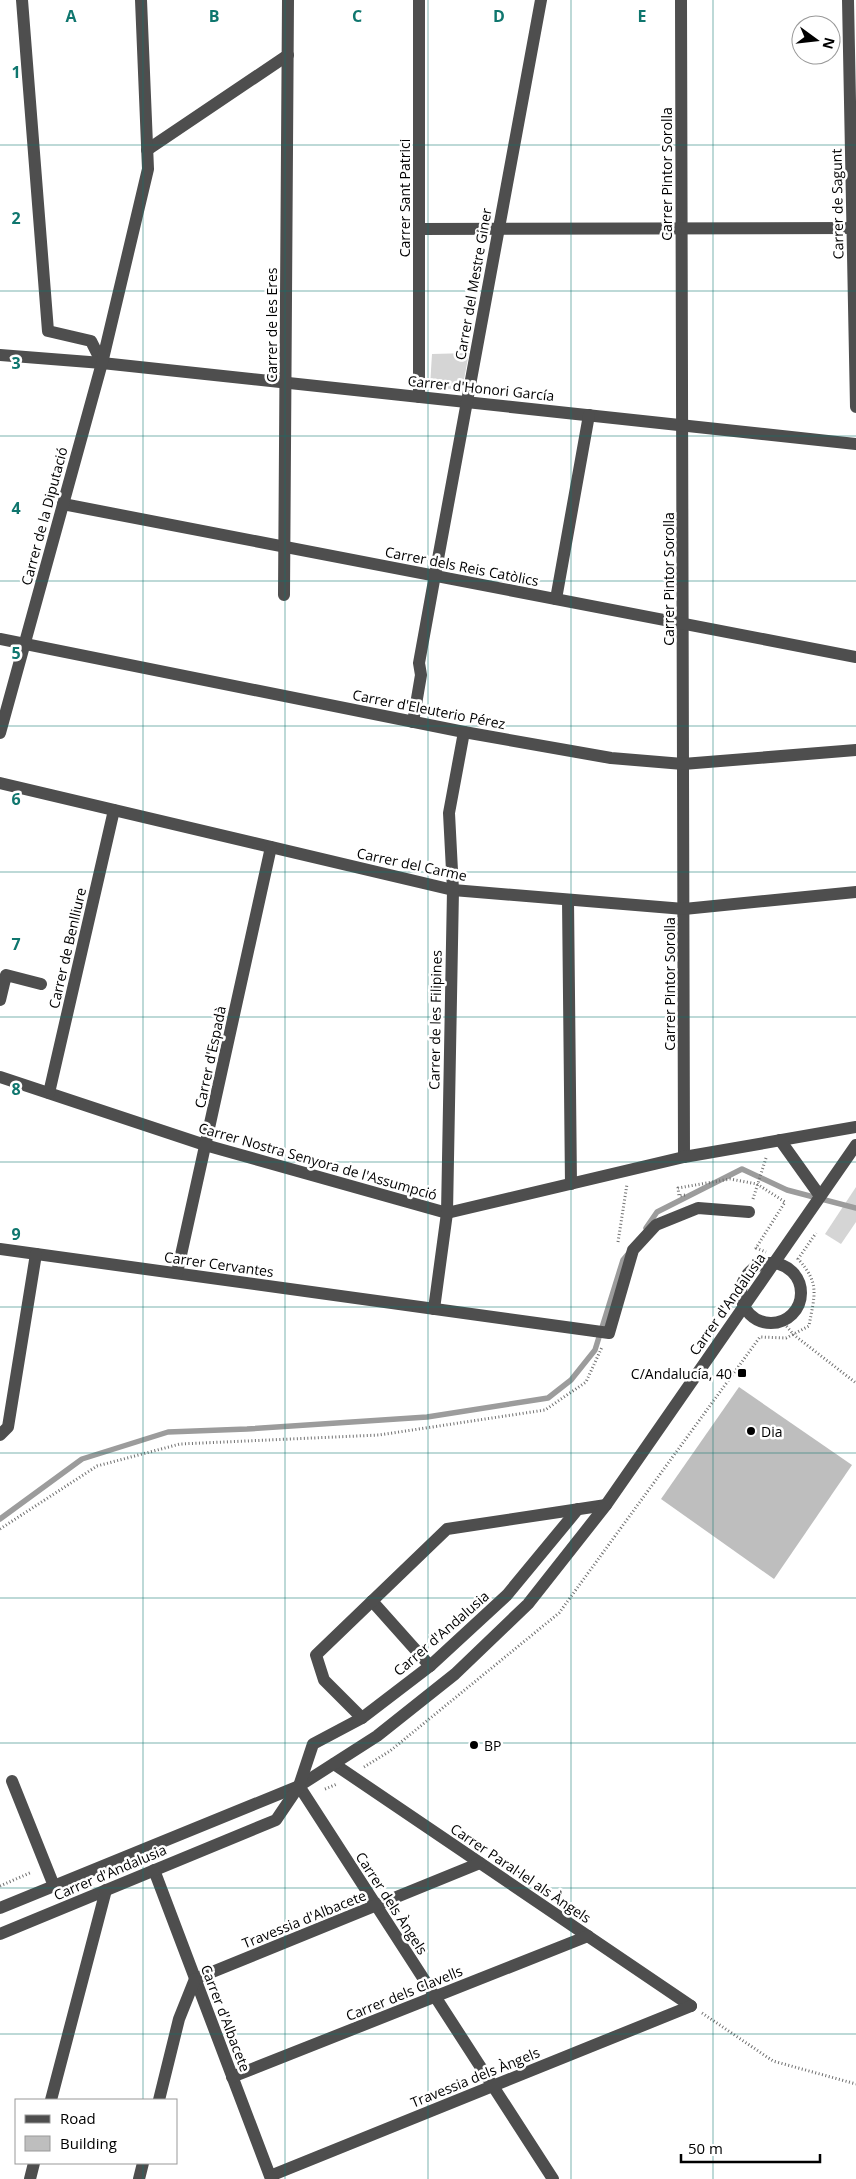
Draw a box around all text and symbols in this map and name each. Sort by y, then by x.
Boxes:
text: A [65,5,77,27]
text: B [209,5,219,27]
text: C [352,5,362,27]
text: D [493,5,505,27]
text: E [638,5,647,27]
north arrow [791,15,841,65]
text: N [818,36,840,51]
text: 1 [11,61,21,83]
street label: Carrer Pintor Sorolla [657,107,676,241]
street label: Carrer Sant Patrici [395,139,414,257]
street label: Carrer de Sagunt [827,149,847,259]
street label: Carrer del Mestre Giner [450,206,496,362]
text: 2 [11,207,21,229]
street label: Carrer de les Eres [262,267,281,383]
text: 3 [11,352,21,374]
street label: Carrer d'Honori García [407,371,555,405]
street label: Carrer de la Diputació [16,445,72,587]
text: 4 [11,497,21,519]
street label: Carrer Pintor Sorolla [659,512,678,646]
street label: Carrer dels Reis Catòlics [383,542,541,590]
text: 5 [11,642,21,664]
street label: Carrer d'Eleuterio Pérez [351,685,507,733]
text: 6 [11,788,21,810]
street label: Carrer del Carme [355,843,469,885]
street label: Carrer de Benlliure [44,886,90,1010]
street label: Carrer Pintor Sorolla [660,917,679,1051]
text: 7 [11,933,21,955]
street label: Carrer de les Filipines [424,949,446,1090]
street label: Carrer d'Espadà [190,1004,230,1110]
text: 8 [11,1078,21,1100]
street label: Carrer Nostra Senyora de l'Assumpció [196,1118,440,1204]
text: 9 [11,1223,21,1245]
street label: Carrer Cervantes [163,1247,275,1281]
street label: Carrer d'Andalusia [685,1249,769,1359]
place label: C/Andalucía, 40 [631,1364,732,1383]
marker: C/Andalucía, 40 [736,1367,748,1379]
place label: Dia [761,1422,782,1441]
marker: Dia [745,1425,757,1437]
street label: Carrer d'Andalusia [389,1586,493,1680]
place label: BP [484,1736,501,1755]
marker: BP [468,1739,480,1751]
street label: Carrer Paral·lel als Àngels [447,1819,595,1927]
street label: Carrer d'Andalusia [51,1840,169,1904]
street label: Carrer dels Àngels [352,1848,432,1958]
street label: Travessia d'Albacete [239,1885,369,1953]
street label: Carrer dels Clavells [343,1961,465,2025]
street label: Carrer d'Albacete [197,1962,255,2074]
street label: Travessia dels Àngels [408,2042,543,2112]
legend [15,2099,178,2164]
text: Road [60,2108,96,2128]
scale bar [681,2132,820,2164]
text: Building [60,2133,117,2153]
text: 50 m [688,2138,723,2158]

